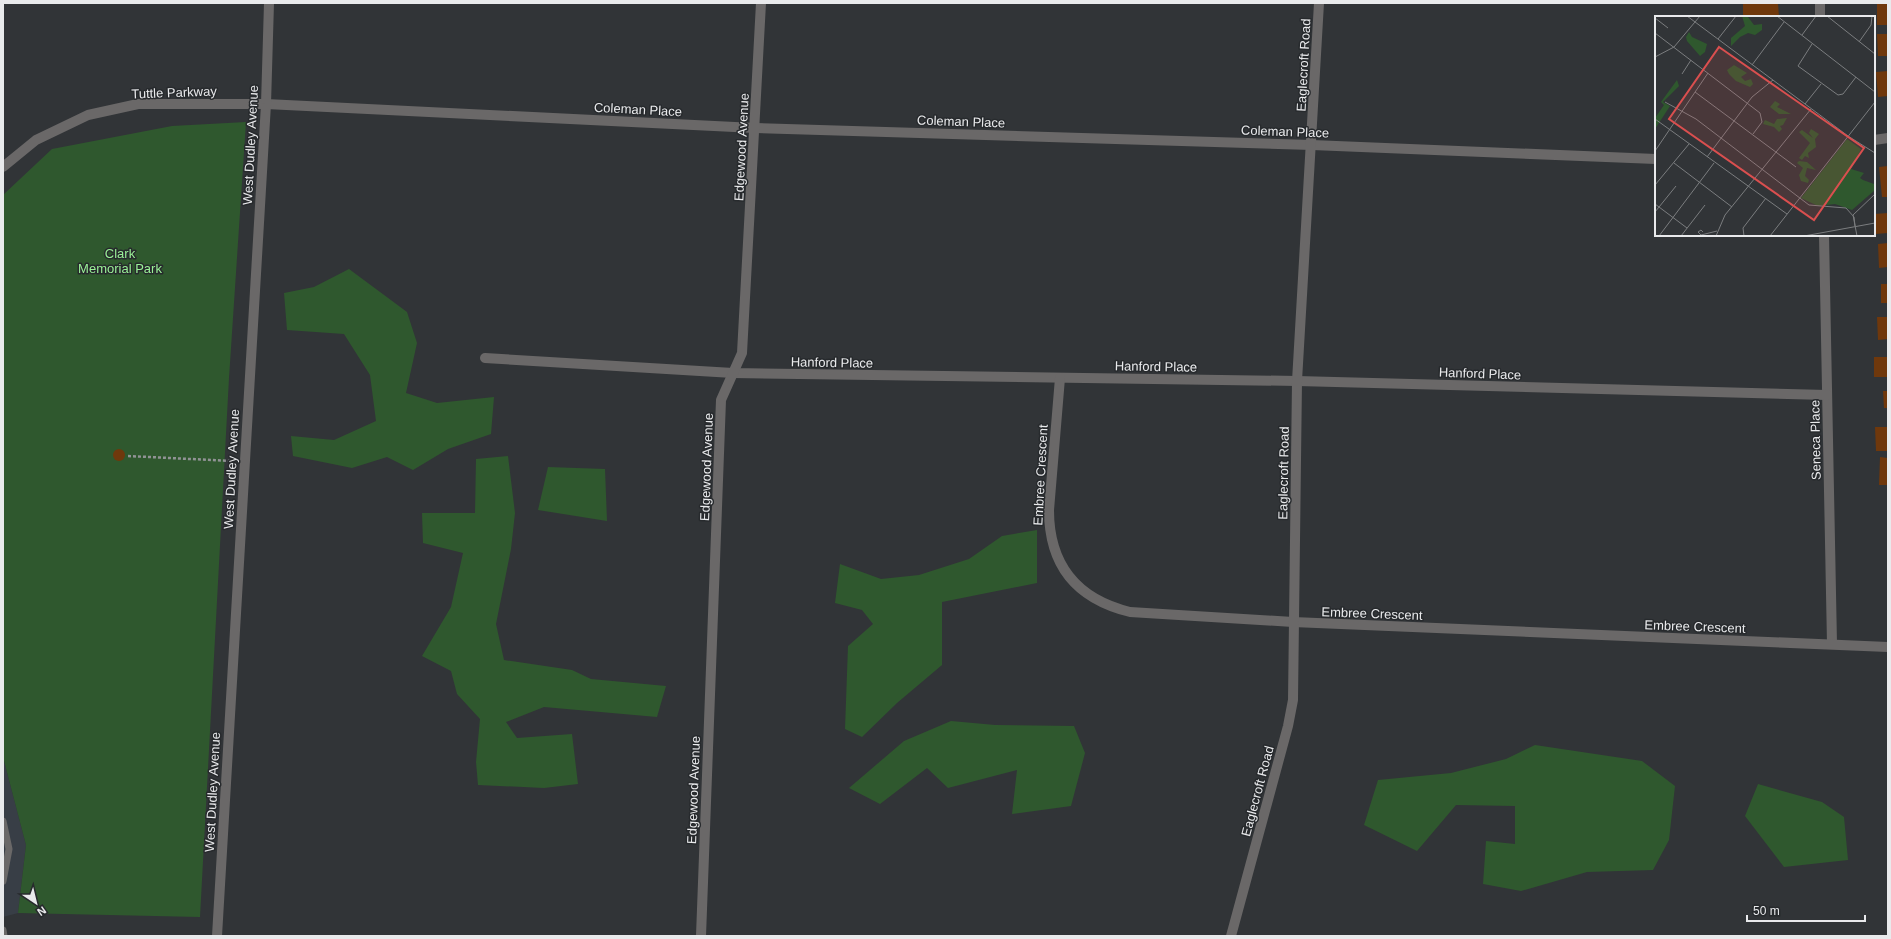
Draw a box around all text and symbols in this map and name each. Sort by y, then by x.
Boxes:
inset map [1655,16,1875,236]
street label: Eaglecroft Road [1294,18,1313,112]
street label: Tuttle Parkway [131,83,217,101]
street label: West Dudley Avenue [240,85,261,205]
street label: Edgewood Avenue [731,93,752,201]
street label: Coleman Place [594,100,682,119]
street label: Coleman Place [917,112,1005,131]
street label: Coleman Place [1241,122,1329,141]
park label: Clark Memorial Park [78,246,162,276]
street label: Hanford Place [791,354,873,371]
street label: Hanford Place [1115,358,1197,375]
street label: Hanford Place [1439,365,1521,382]
street label: Seneca Place [1807,400,1824,480]
street label: West Dudley Avenue [221,409,242,529]
street label: Edgewood Avenue [697,413,716,521]
street label: Embree Crescent [1030,424,1051,526]
street label: Eaglecroft Road [1275,426,1292,520]
street label: Embree Crescent [1321,604,1423,623]
street label: Embree Crescent [1644,617,1746,636]
street label: West Dudley Avenue [202,732,223,852]
street label: Edgewood Avenue [684,736,703,844]
street label: Eaglecroft Road [1238,744,1277,838]
north arrow [16,883,56,923]
scale bar [1747,897,1865,923]
text: N [35,904,48,918]
text: 50 m [1753,904,1780,918]

